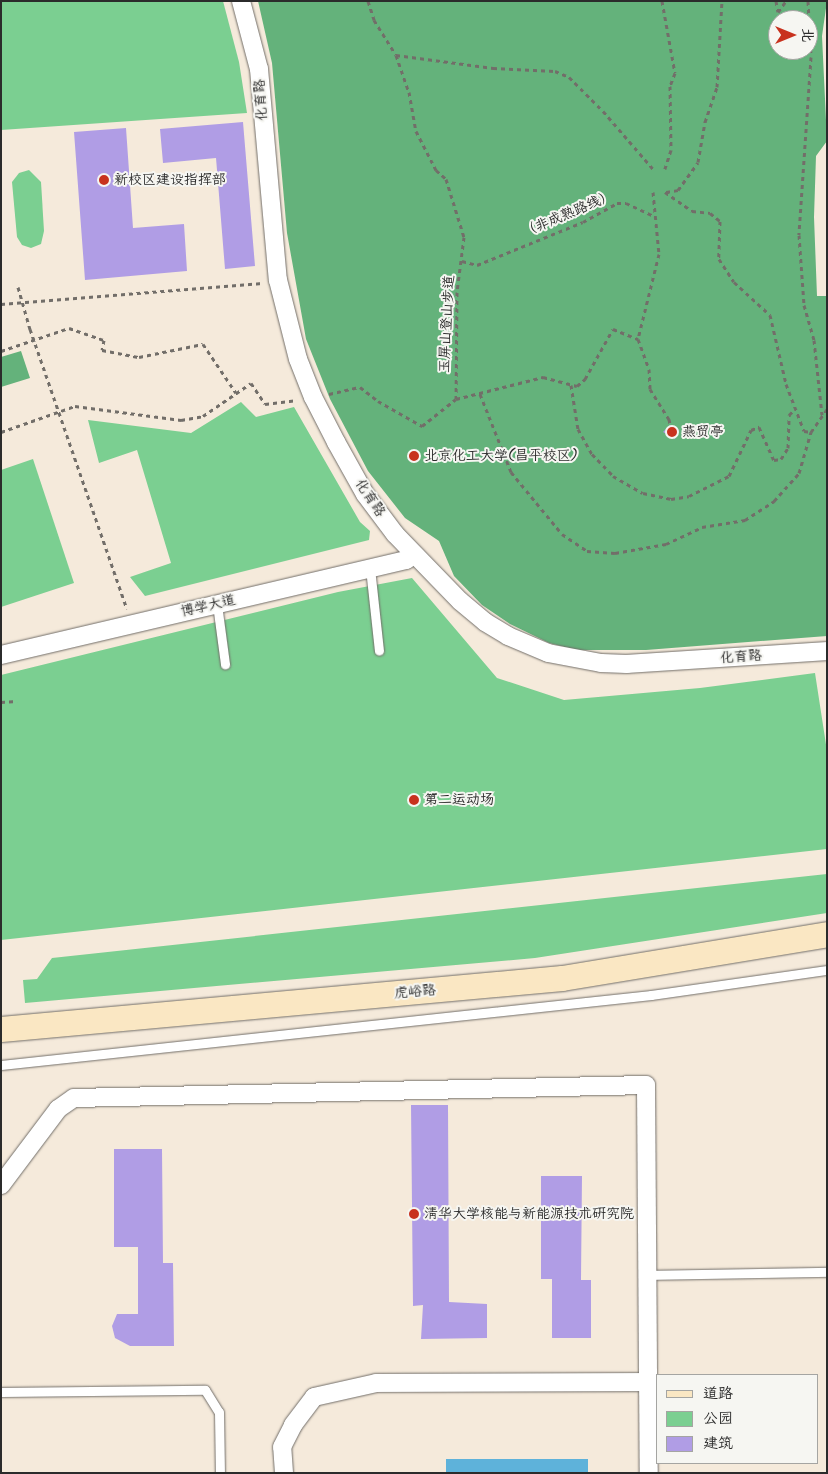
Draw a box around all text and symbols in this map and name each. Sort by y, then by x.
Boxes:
north arrow [768,10,818,60]
text: 北 [796,28,818,42]
street label: 化育路 [251,78,271,122]
place label: 新校区建设指挥部 [114,172,226,188]
marker: 新校区建设指挥部 [98,174,110,186]
street label: （非成熟路线） [520,187,616,241]
street label: 玉屏山登山步道 [436,275,458,373]
place label: 燕贸亭 [682,424,724,440]
marker: 燕贸亭 [666,426,678,438]
place label: 北京化工大学(昌平校区) [424,448,578,464]
marker: 北京化工大学(昌平校区) [408,450,420,462]
street label: 化育路 [351,476,389,520]
street label: 博学大道 [179,592,237,620]
street label: 化育路 [719,647,763,667]
place label: 第二运动场 [424,792,494,808]
marker: 第二运动场 [408,794,420,806]
street label: 虎峪路 [393,982,437,1002]
place label: 清华大学核能与新能源技术研究院 [424,1206,634,1222]
marker: 清华大学核能与新能源技术研究院 [408,1208,420,1220]
legend [656,1374,818,1464]
text: 道路 [703,1382,733,1406]
text: 公园 [703,1407,733,1431]
text: 建筑 [703,1432,733,1456]

